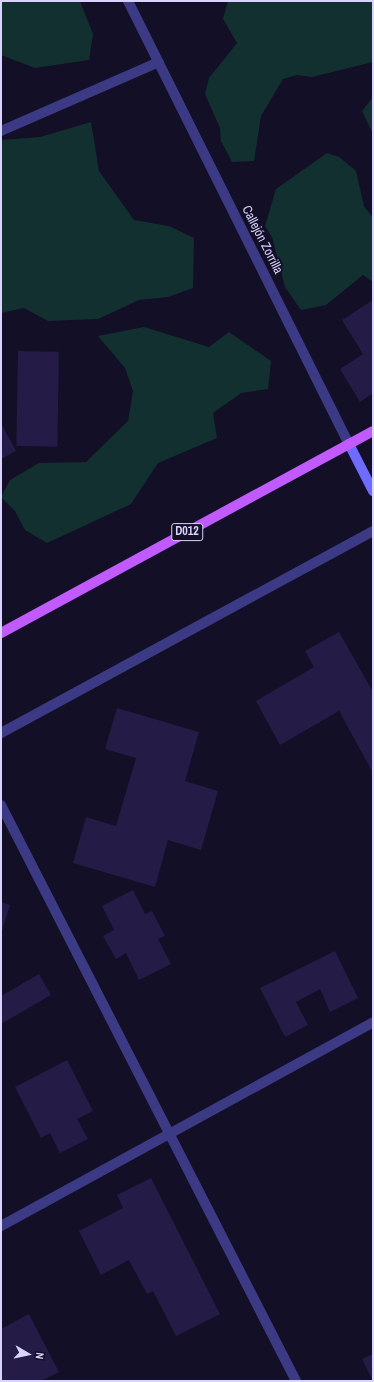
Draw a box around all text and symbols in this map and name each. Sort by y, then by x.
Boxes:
street label: Callejón Zorrilla [238,203,286,277]
road number: D012 [171,522,203,542]
north arrow [8,1334,48,1374]
text: N [32,1352,47,1360]

